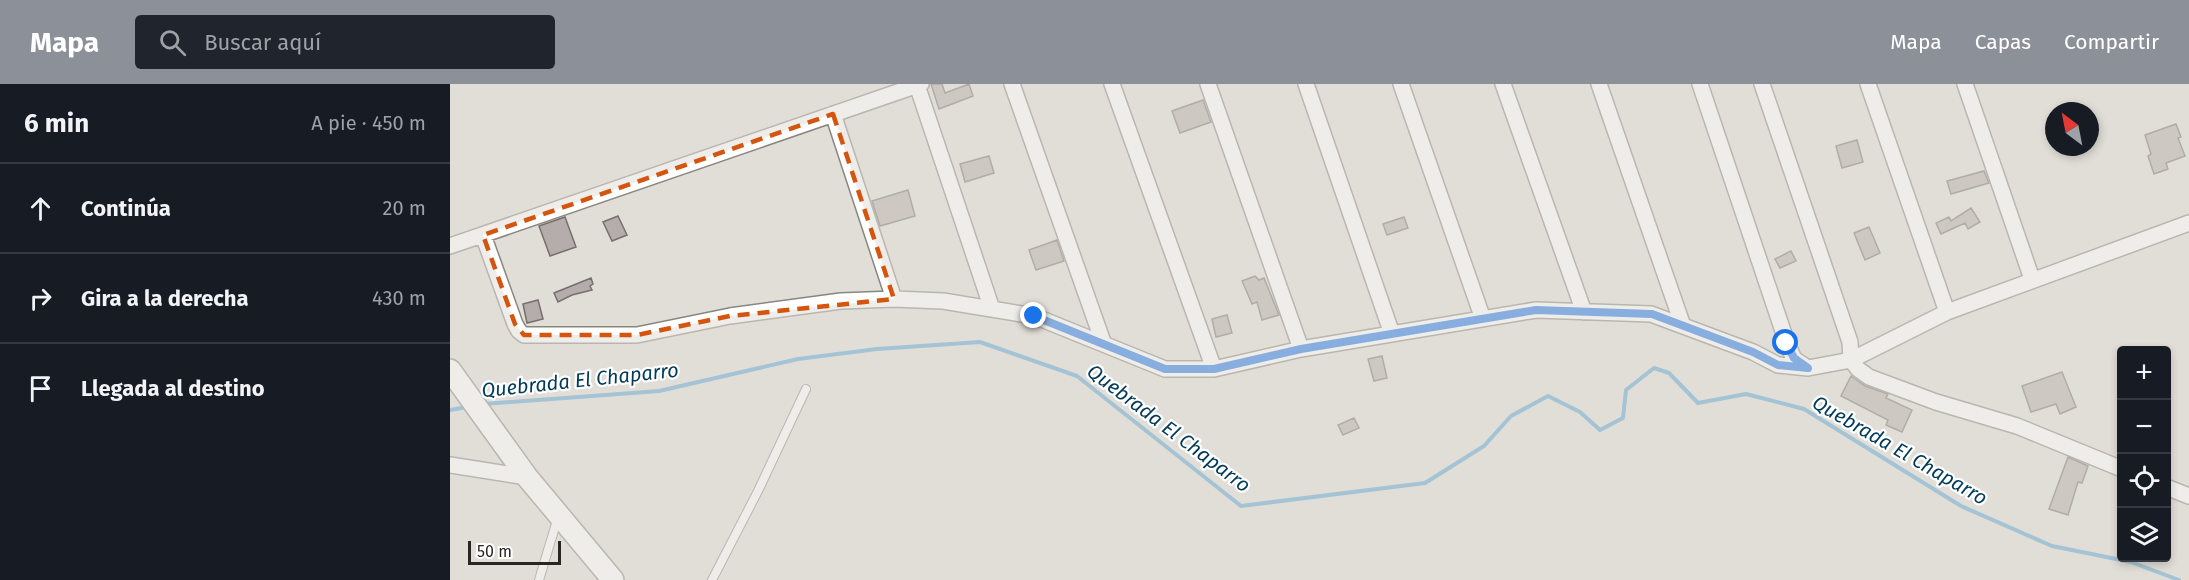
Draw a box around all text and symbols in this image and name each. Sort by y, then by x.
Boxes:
search box [135,15,555,69]
text: Mapa [30,26,99,59]
icon: search [156,26,189,59]
text: Buscar aquí [204,29,321,56]
text: Mapa [1890,29,1942,55]
text: Capas [1975,29,2031,55]
text: Compartir [2064,29,2159,55]
north arrow [2045,102,2099,156]
text: 6 min [24,108,89,139]
text: A pie · 450 m [311,111,426,135]
icon: ahead [24,192,57,225]
text: Continúa [81,195,171,222]
text: 20 m [383,196,426,220]
icon: right [24,282,57,315]
text: Gira a la derecha [81,285,249,312]
text: 430 m [372,286,426,310]
route end [1020,302,1046,328]
route start [1772,329,1798,355]
map controls [2117,346,2171,562]
button: + [2117,346,2171,400]
water label: Quebrada El Chaparro [480,358,680,402]
water label: Quebrada El Chaparro [1083,359,1255,497]
icon: arrive [24,372,57,405]
text: Llegada al destino [81,375,265,402]
water label: Quebrada El Chaparro [1808,390,1992,510]
button: − [2117,400,2171,454]
button: locate [2117,454,2171,508]
button: layers [2117,508,2171,562]
scale bar [468,538,561,566]
text: 50 m [477,542,512,561]

